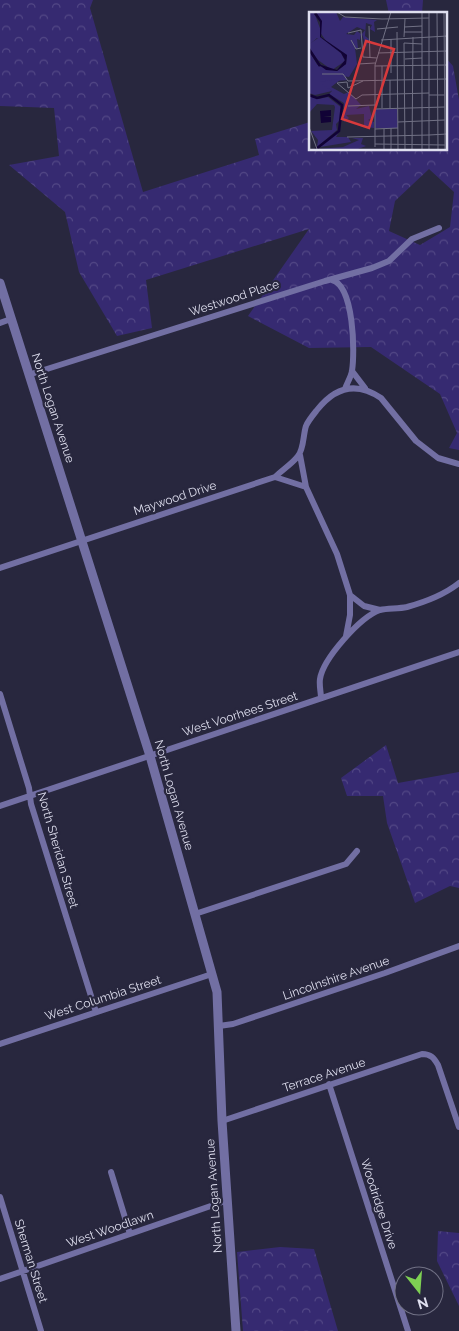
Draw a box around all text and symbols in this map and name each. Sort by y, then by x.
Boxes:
inset map [309,12,446,150]
street label: Westwood Place [187,277,281,319]
street label: North Logan Avenue [29,351,77,465]
street label: Maywood Drive [132,478,218,518]
street label: West Voorhees Street [181,689,299,739]
street label: North Logan Avenue [152,738,196,852]
street label: North Sheridan Street [35,790,81,910]
street label: Lincolnshire Avenue [281,953,391,1003]
street label: West Columbia Street [43,973,163,1023]
street label: Terrace Avenue [281,1055,367,1095]
street label: North Logan Avenue [203,1138,225,1254]
street label: Woodridge Drive [358,1157,400,1251]
street label: West Woodlawn [65,1208,155,1250]
street label: Sherman Street [12,1218,50,1304]
north arrow [394,1266,444,1316]
text: N [415,1294,430,1313]

